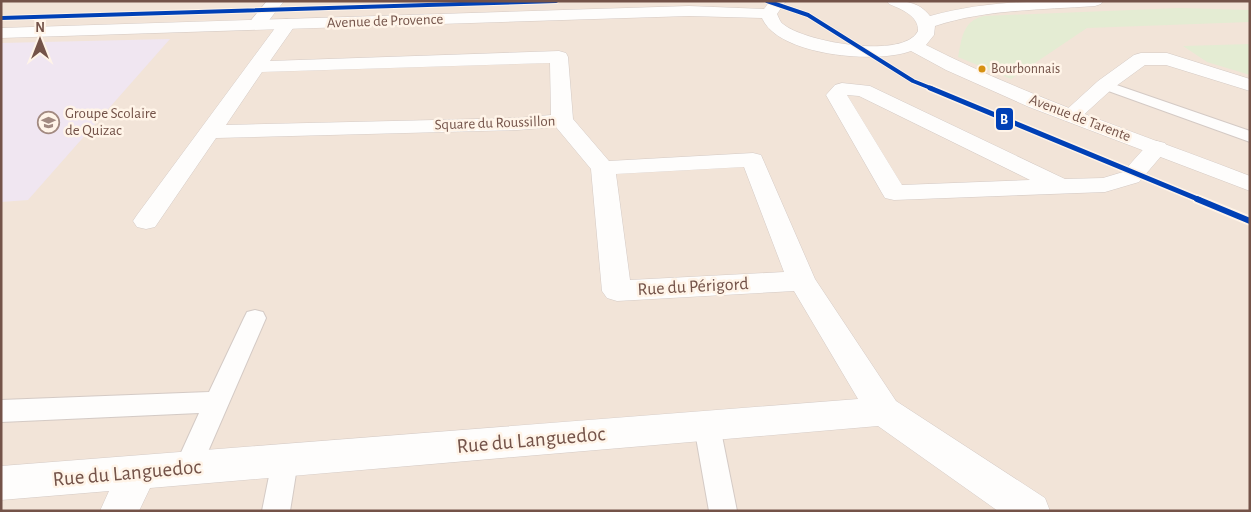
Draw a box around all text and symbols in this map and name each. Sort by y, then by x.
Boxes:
street label: Avenue de Provence [327,11,444,31]
north arrow [15,15,65,65]
text: N [35,21,45,35]
place label: Bourbonnais [991,62,1060,76]
marker: Bourbonnais [977,64,987,74]
street label: Avenue de Tarente [1027,92,1133,144]
place label: Groupe Scolaire de Quizac [65,106,157,138]
line badge: B [995,107,1014,131]
school or university icon: Groupe Scolaire de Quizac [37,110,61,134]
street label: Square du Roussillon [434,113,556,133]
text: B [1000,113,1008,127]
street label: Rue du Périgord [637,275,749,299]
street label: Rue du Languedoc [456,423,606,457]
street label: Rue du Languedoc [52,456,202,490]

